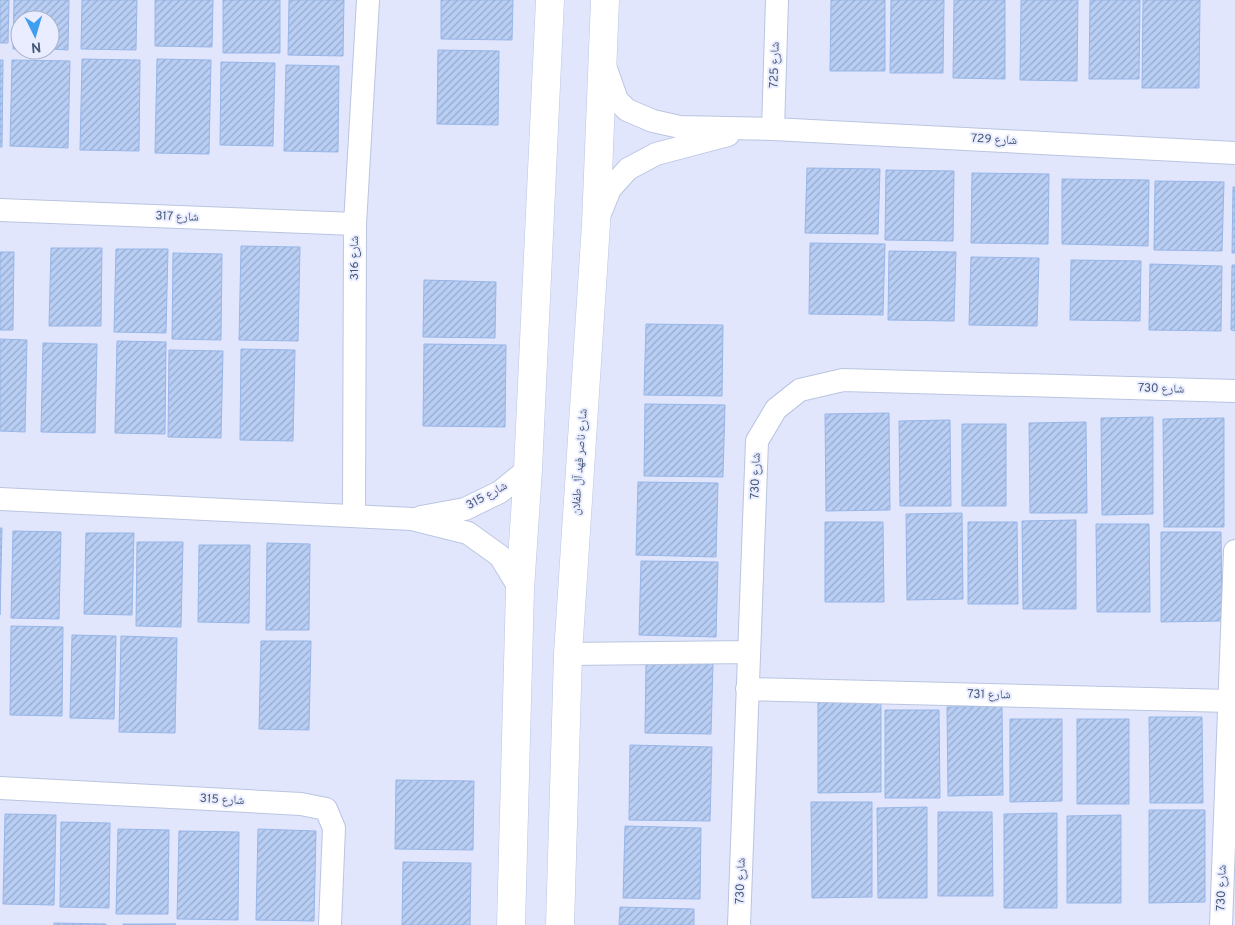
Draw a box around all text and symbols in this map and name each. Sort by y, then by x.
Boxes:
north arrow [10,10,60,60]
text: N [30,38,42,55]
street label: شارع 725 [766,41,784,89]
street label: شارع 729 [970,131,1018,149]
street label: شارع 317 [155,208,199,226]
street label: شارع 316 [347,236,363,280]
street label: شارع 730 [1137,380,1185,398]
street label: شارع ناصر فهد آل طفلان [568,408,592,516]
street label: شارع 730 [747,452,765,500]
street label: شارع 315 [464,478,511,514]
street label: شارع 731 [967,687,1011,703]
street label: شارع 315 [199,791,245,809]
street label: شارع 730 [732,857,750,905]
street label: شارع 730 [1213,864,1231,912]

